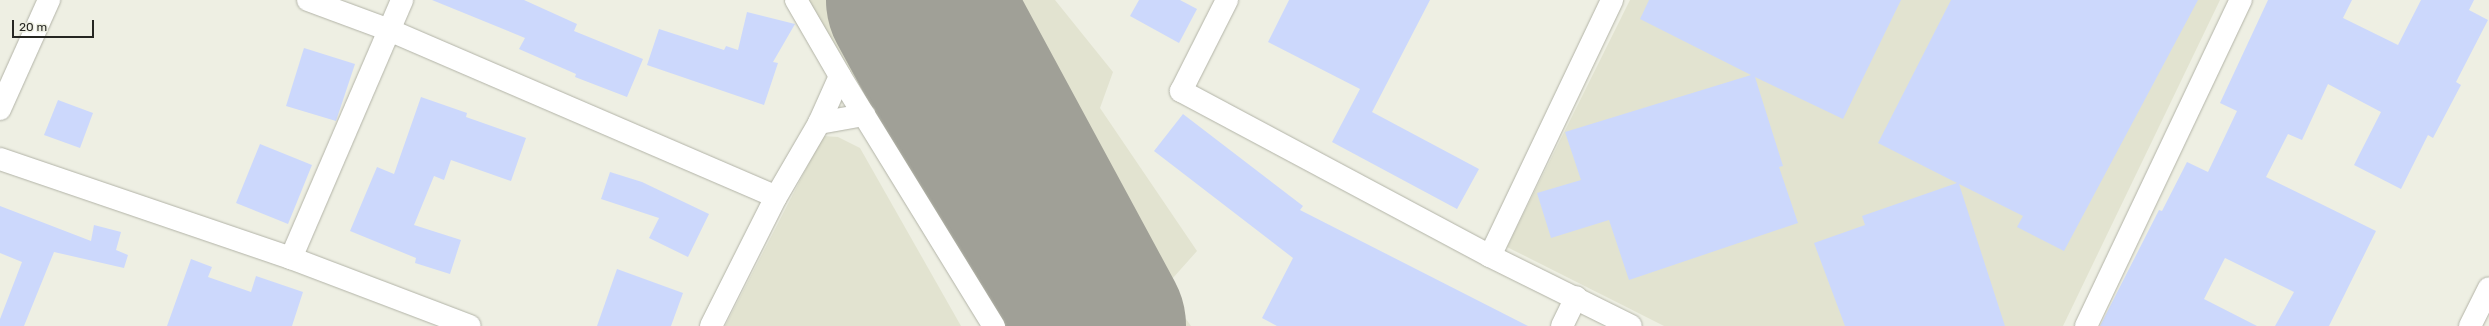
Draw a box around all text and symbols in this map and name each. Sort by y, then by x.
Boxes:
scale bar [14,12,96,38]
text: 20 m [19,20,47,34]

